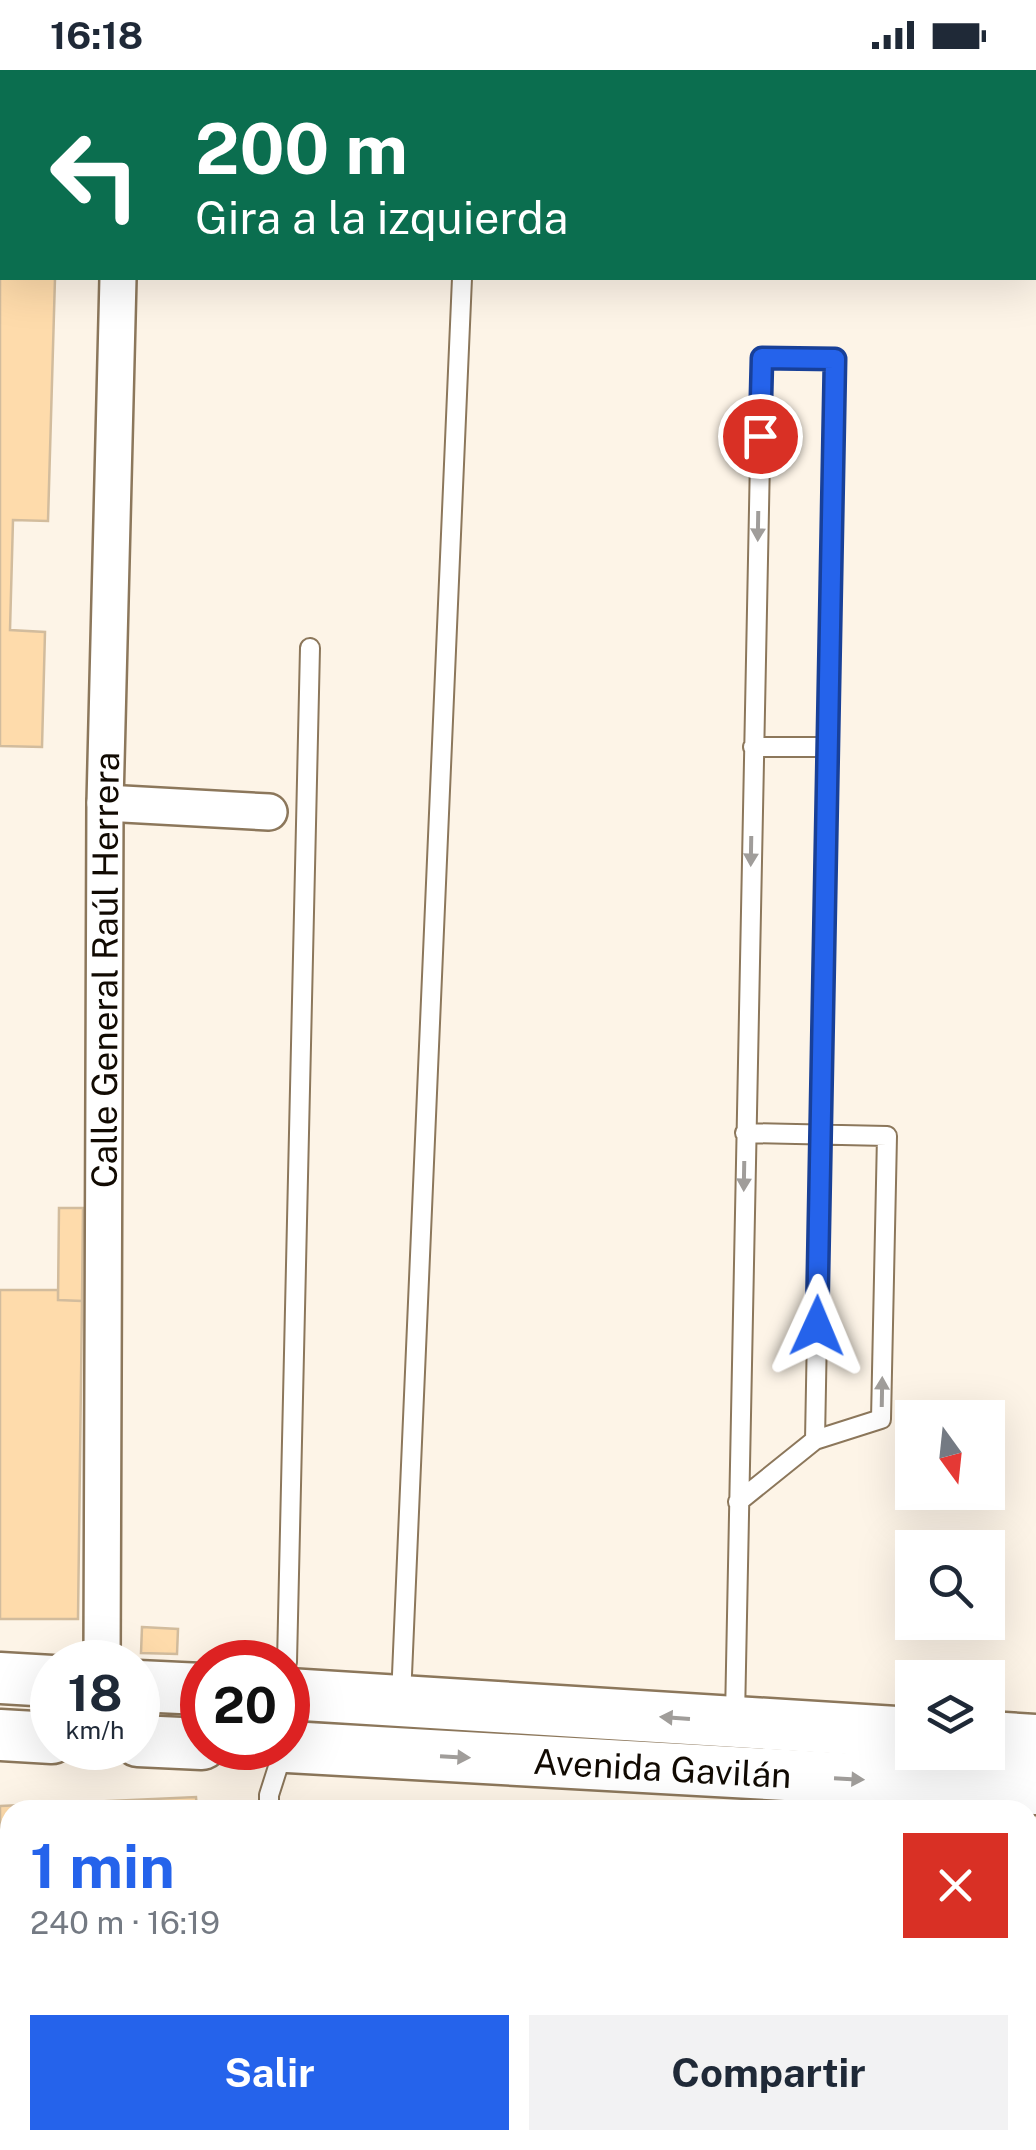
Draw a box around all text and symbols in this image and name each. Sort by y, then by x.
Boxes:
text: 16:18 [50,13,143,58]
text: 200 m [195,107,408,190]
icon: left [30,110,160,240]
text: Gira a la izquierda [195,191,568,244]
pin [718,394,803,479]
icon: arrive [733,409,788,464]
one-way arrow [750,510,766,542]
street label: Calle General Raúl Herrera [83,751,127,1188]
one-way arrow [742,835,758,867]
one-way arrow [736,1160,752,1192]
position arrow [765,1274,869,1378]
one-way arrow [874,1375,890,1407]
north arrow [895,1400,1005,1510]
map controls [895,1400,1005,1770]
button: search [895,1530,1005,1640]
speed limit sign: 20 [180,1640,310,1770]
button: layers [895,1660,1005,1770]
text: 18 [68,1663,122,1722]
one-way arrow [659,1710,691,1726]
text: km/h [66,1715,124,1745]
street label: Avenida Gavilán [532,1740,793,1796]
one-way arrow [439,1749,471,1765]
one-way arrow [834,1771,866,1787]
text: 1 min [30,1831,175,1902]
button: close [903,1833,1008,1938]
text: 240 m · 16:19 [30,1904,220,1941]
button: Salir [30,2015,509,2130]
button: Compartir [529,2015,1008,2130]

